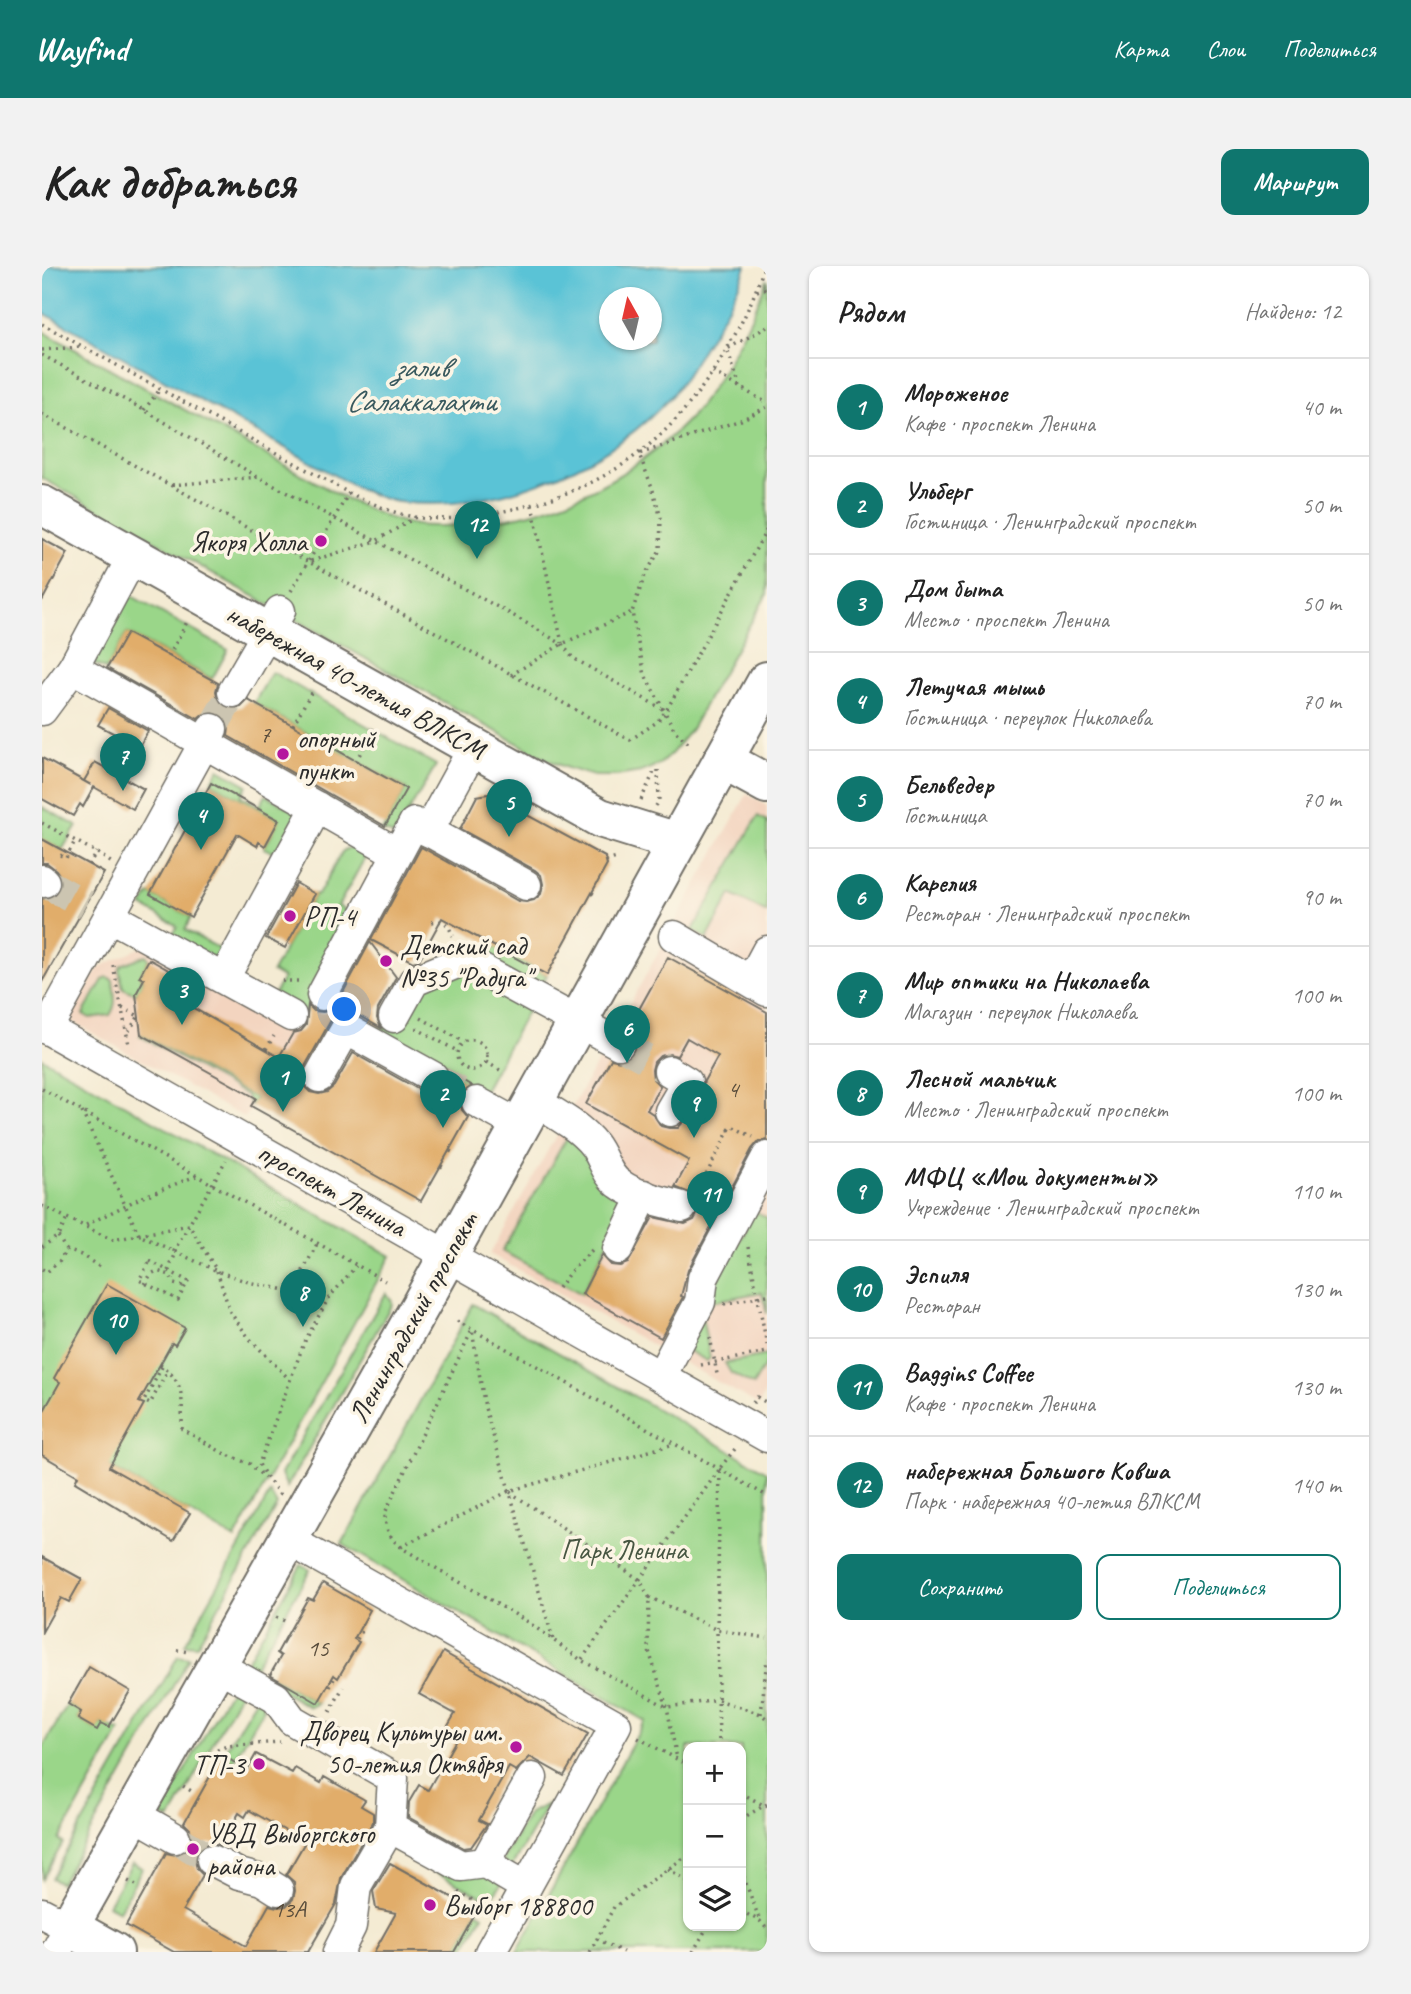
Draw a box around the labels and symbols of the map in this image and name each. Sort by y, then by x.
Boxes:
north arrow [599,287,662,350]
water label: залив Салаккалахти [346,348,498,420]
pin: 12 [454,501,500,559]
place label: Якоря Холла [190,524,309,559]
marker: Якоря Холла [313,533,329,549]
street label: набережная 40-летия ВЛКСМ [220,595,493,768]
house number: 7 [260,719,272,749]
place label: опорный пункт [297,721,377,788]
pin: 7 [100,733,146,791]
marker: опорный пункт [275,746,291,762]
pin: 5 [486,779,532,837]
pin: 4 [178,792,224,850]
place label: РП-4 [304,899,358,934]
marker: РП-4 [282,908,298,924]
place label: Детский сад №35 "Радуга" [400,928,536,995]
marker: Детский сад №35 "Радуга" [378,953,394,969]
pin: 3 [159,967,205,1025]
your location [327,992,361,1026]
pin: 6 [604,1005,650,1063]
pin: 1 [260,1054,306,1112]
pin: 2 [420,1070,466,1128]
house number: 4 [728,1074,741,1104]
pin: 9 [671,1080,717,1138]
street label: проспект Ленина [252,1134,414,1245]
pin: 11 [687,1171,733,1229]
street label: Ленинградский проспект [340,1204,486,1429]
pin: 8 [280,1269,326,1327]
pin: 10 [93,1297,139,1355]
park label: Парк Ленина [561,1532,689,1567]
house number: 15 [307,1633,330,1663]
place label: Дворец Культуры им. 50-летия Октября [300,1714,504,1781]
marker: Дворец Культуры им. 50-летия Октября [508,1739,524,1755]
place label: ТП-3 [194,1747,247,1782]
marker: ТП-3 [251,1756,267,1772]
place label: УВД Выборгского района [207,1816,377,1883]
marker: УВД Выборгского района [185,1841,201,1857]
place label: Выборг 188800 [444,1888,594,1923]
house number: 13А [272,1894,307,1924]
marker: Выборг 188800 [422,1897,438,1913]

